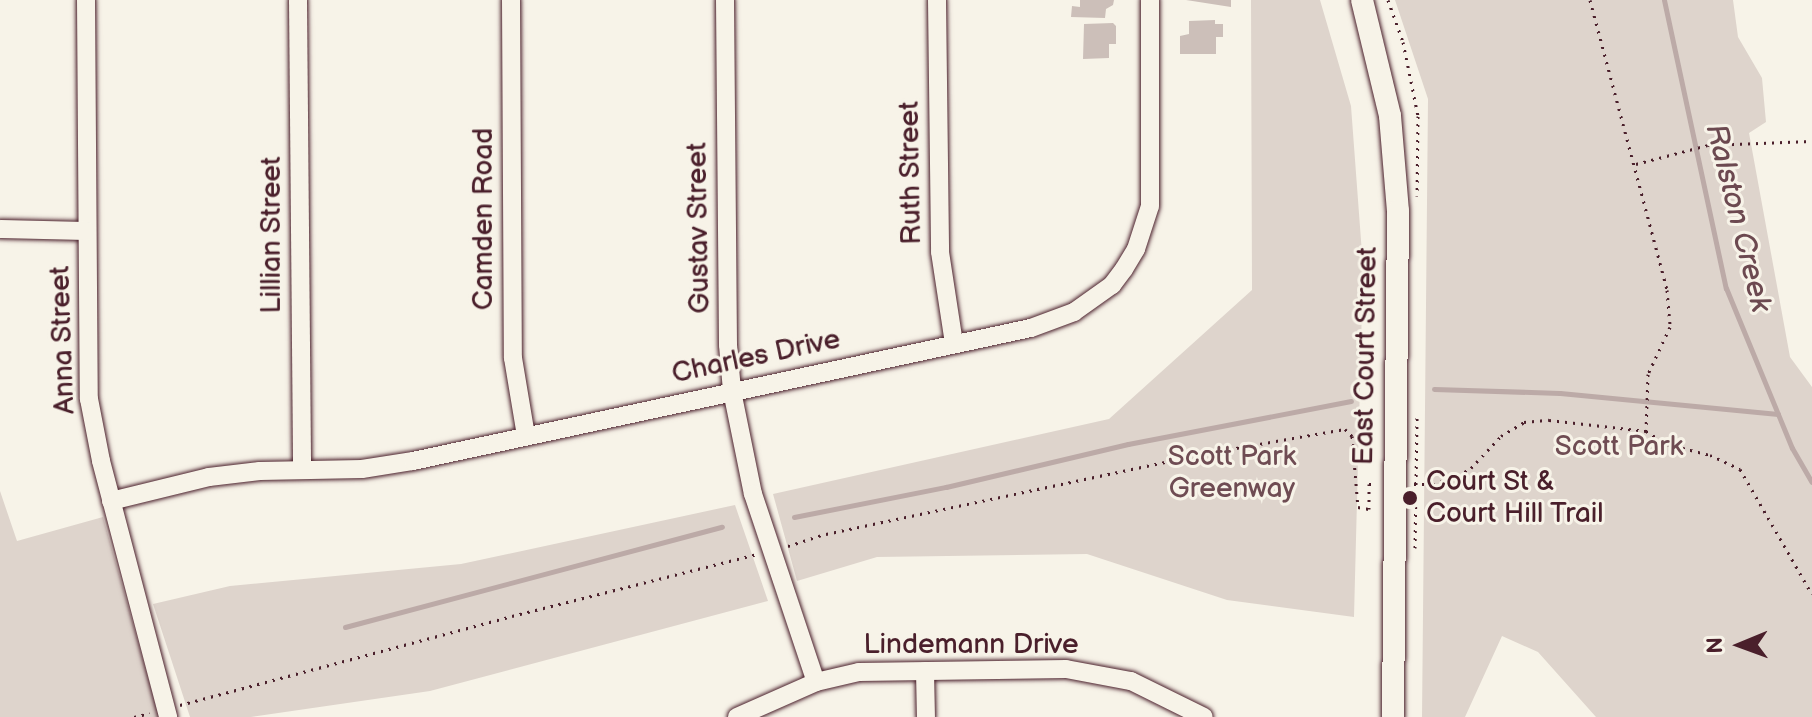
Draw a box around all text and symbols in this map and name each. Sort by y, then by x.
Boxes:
street label: Ruth Street [893,101,929,245]
water label: Ralston Creek [1697,120,1779,316]
street label: Camden Road [467,128,501,310]
street label: Gustav Street [681,142,717,314]
street label: Lillian Street [255,156,289,314]
street label: East Court Street [1347,246,1385,466]
street label: Anna Street [44,265,82,415]
street label: Charles Drive [669,323,843,391]
park label: Scott Park [1555,430,1683,464]
park label: Scott Park Greenway [1168,440,1296,506]
place label: Court St & Court Hill Trail [1426,465,1604,531]
marker: Court St & Court Hill Trail [1401,489,1419,507]
north arrow [1700,605,1780,685]
street label: Lindemann Drive [863,628,1079,662]
text: N [1702,637,1729,654]

